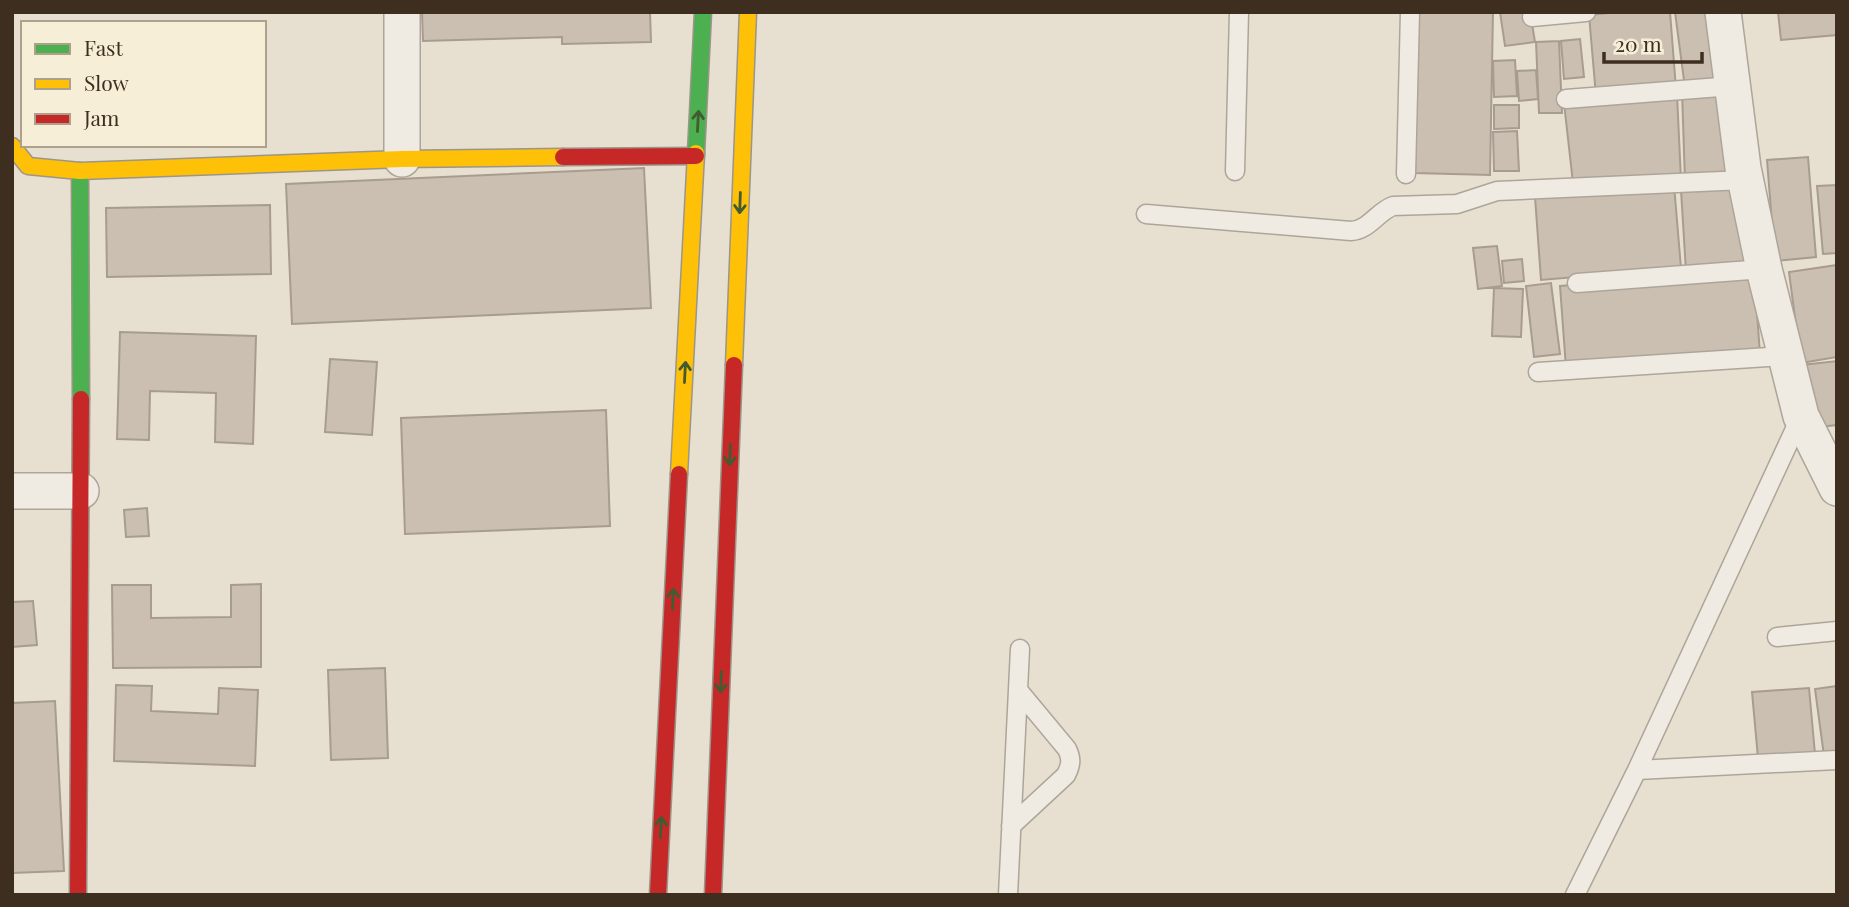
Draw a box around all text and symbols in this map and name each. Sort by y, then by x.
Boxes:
legend [21,21,266,147]
scale bar [1604,21,1702,65]
text: 20 m [1615,29,1662,57]
text: Fast [84,33,123,61]
text: Slow [84,68,129,96]
text: Jam [83,103,120,131]
one-way arrow [692,110,705,132]
one-way arrow [733,191,746,214]
one-way arrow [679,361,692,384]
one-way arrow [723,443,737,466]
one-way arrow [667,589,680,611]
one-way arrow [715,670,728,693]
one-way arrow [655,815,668,838]

